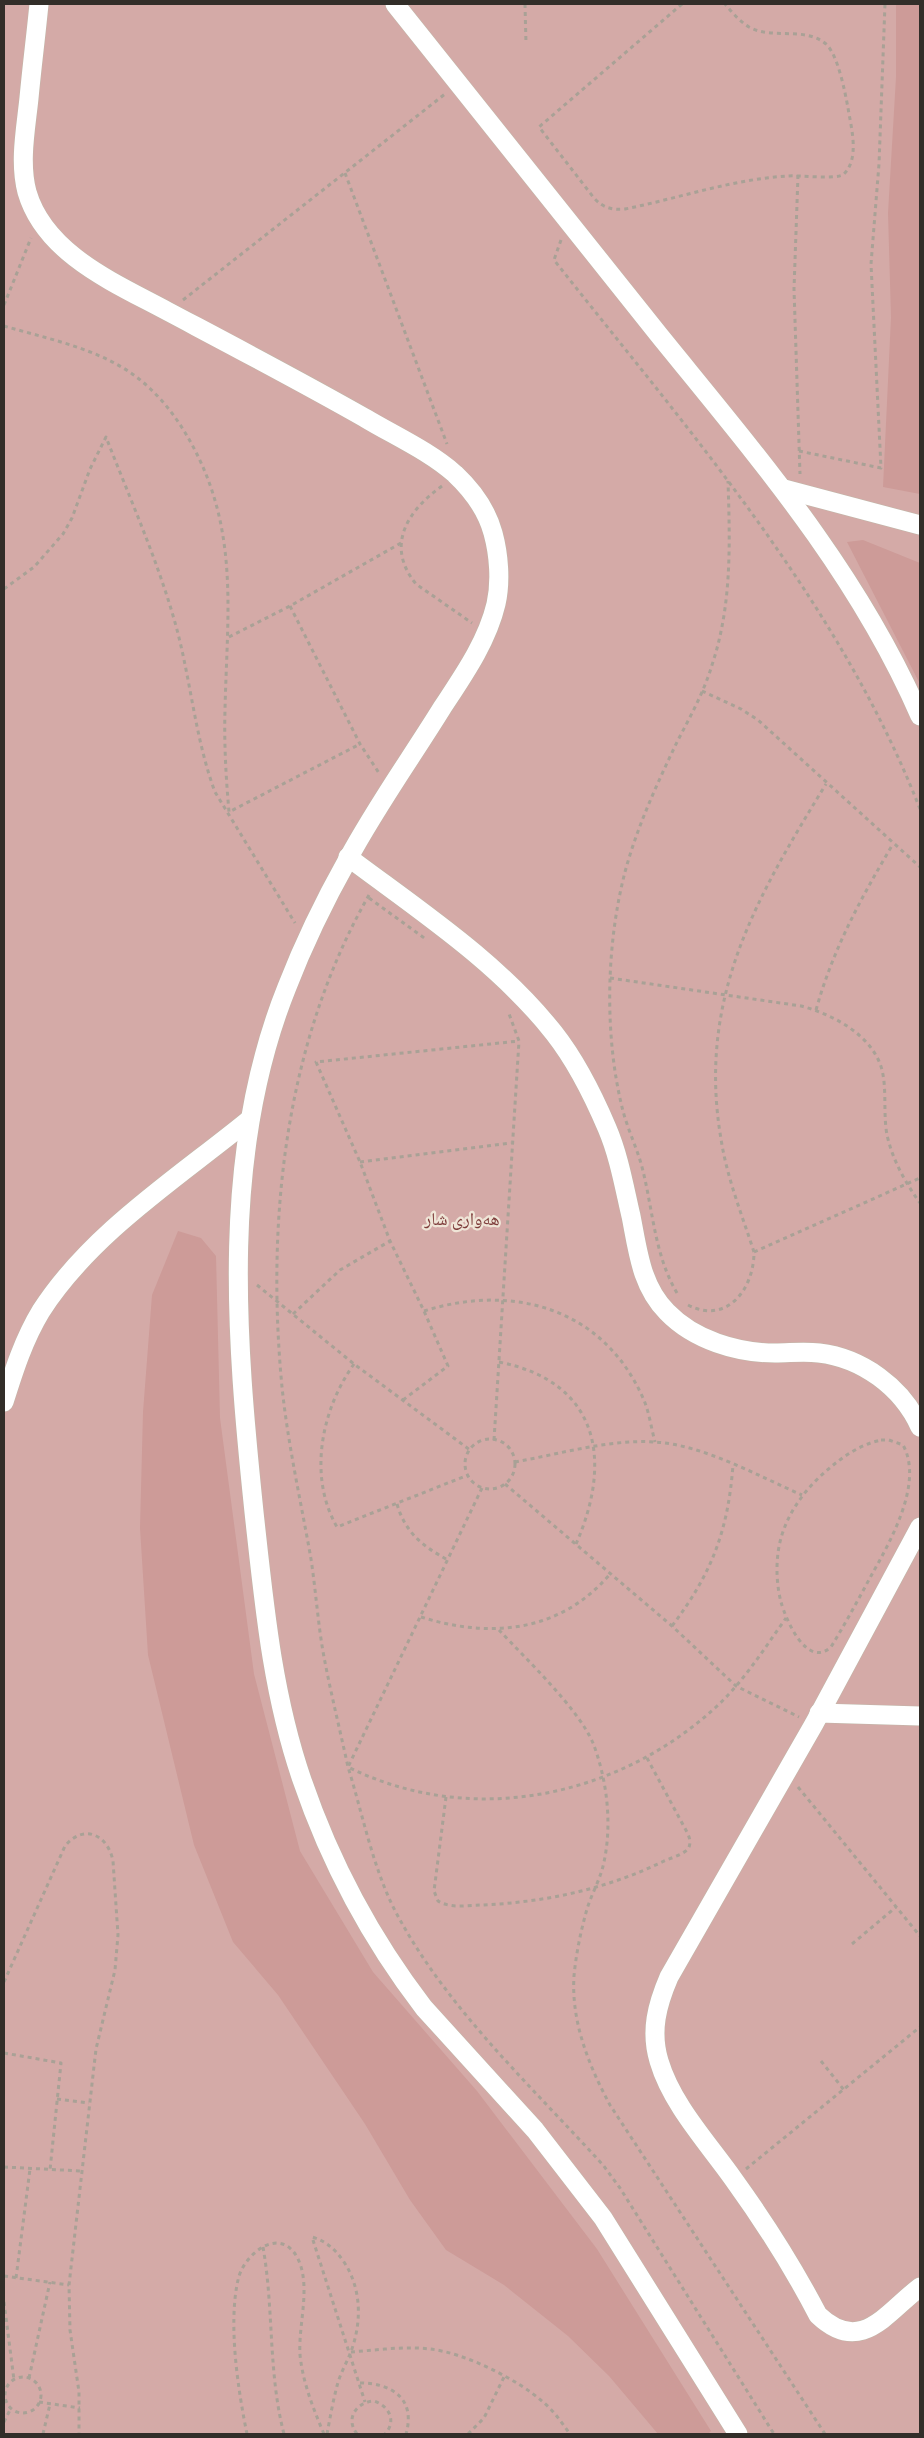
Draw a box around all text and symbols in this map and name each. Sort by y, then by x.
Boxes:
park label: هەواری شار [423,1208,500,1230]

